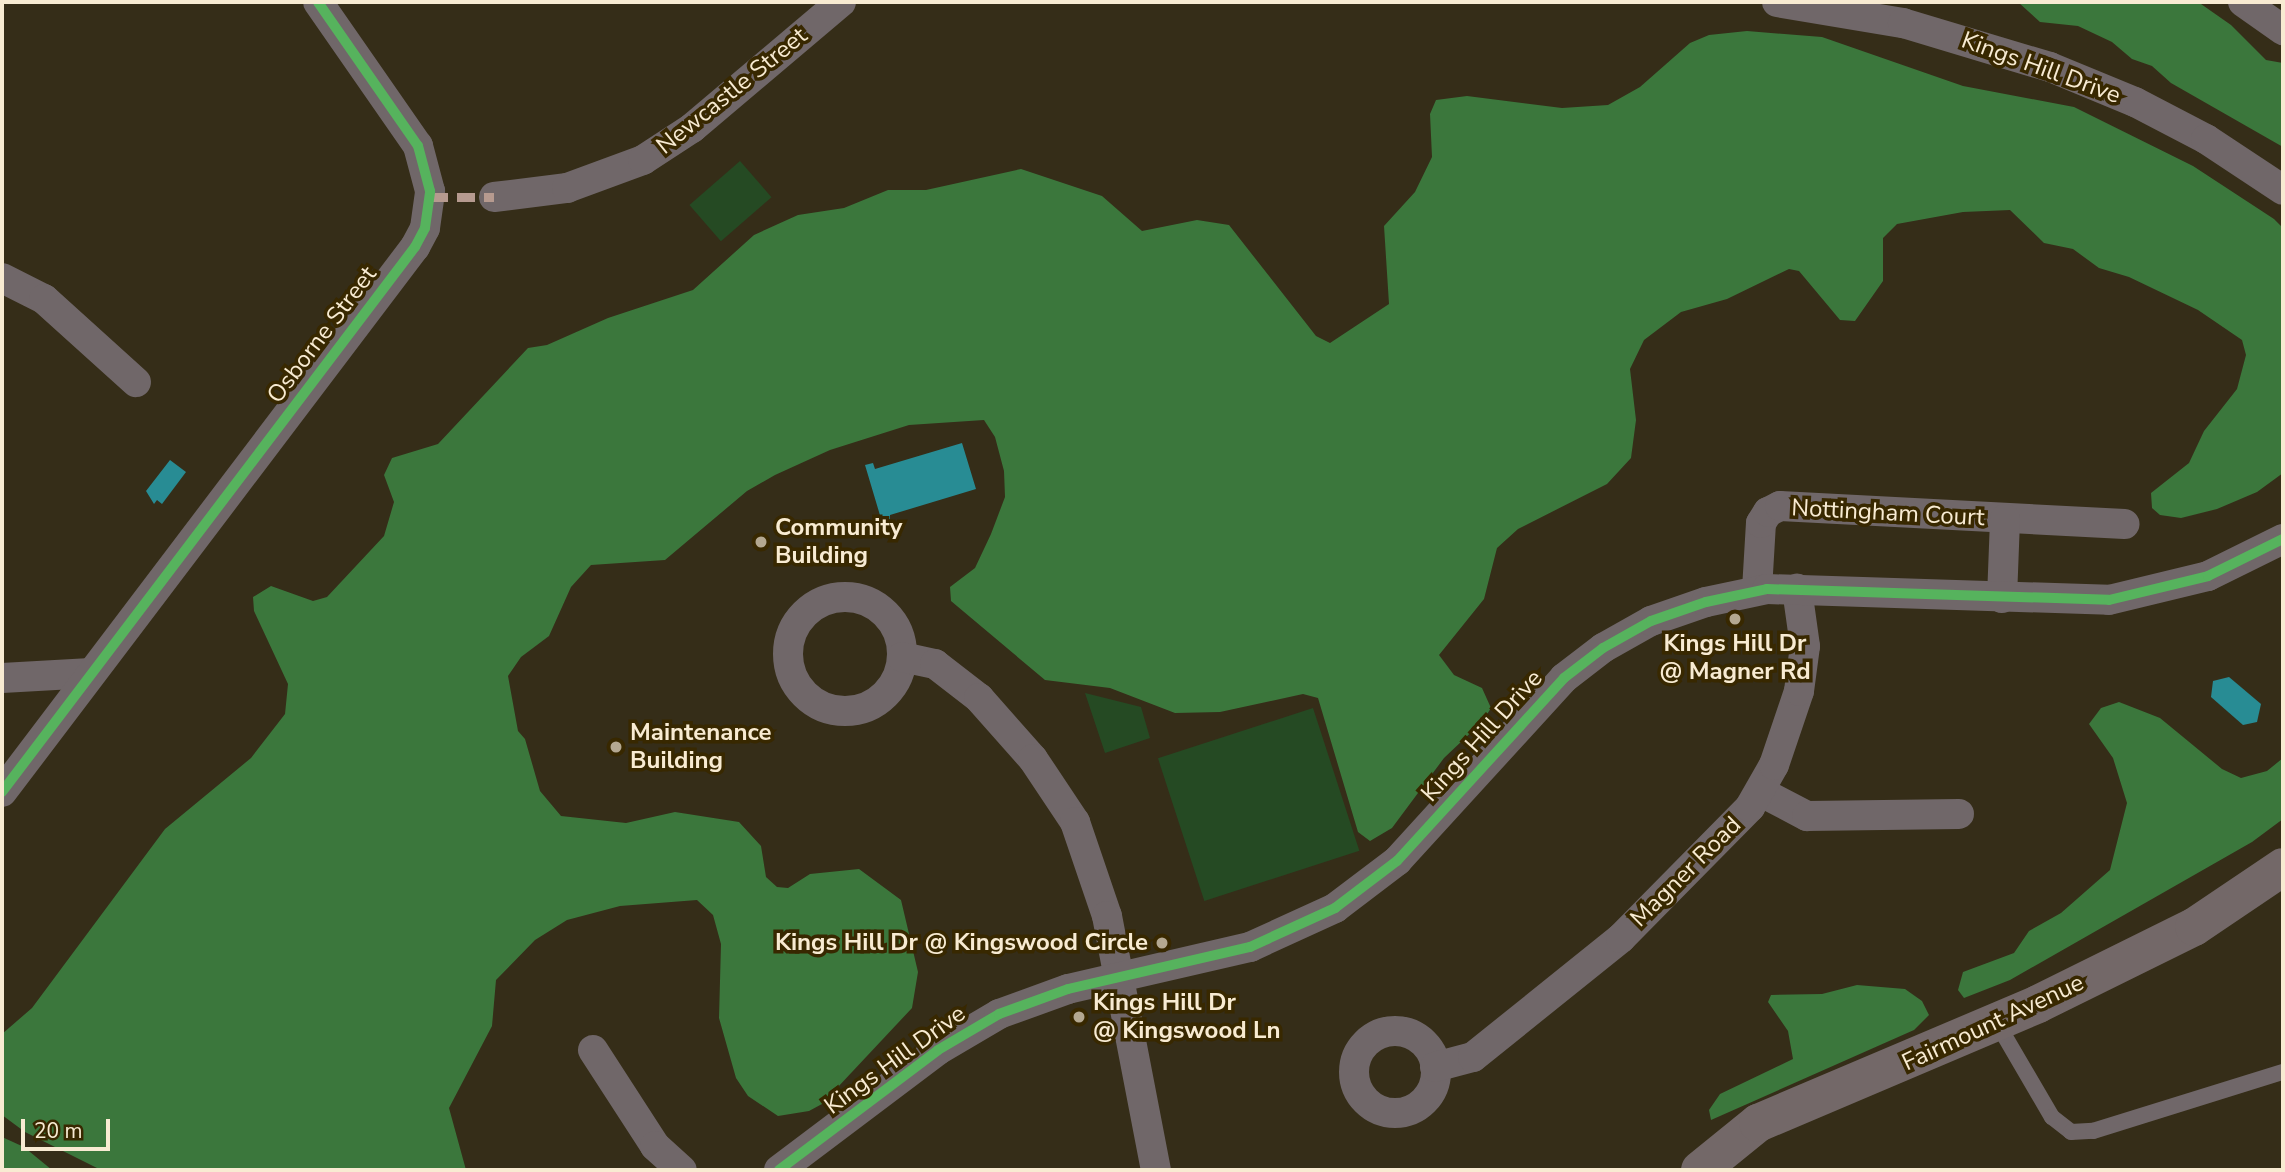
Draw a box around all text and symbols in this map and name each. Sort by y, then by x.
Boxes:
street label: Newcastle Street [651,21,813,161]
street label: Kings Hill Drive [1958,26,2124,110]
street label: Osborne Street [261,261,383,409]
street label: Nottingham Court [1791,494,1985,532]
place label: Community Building [775,514,902,570]
marker: Community Building [753,534,769,550]
marker: Kings Hill Dr @ Magner Rd [1727,611,1743,627]
place label: Kings Hill Dr @ Magner Rd [1659,630,1811,686]
street label: Kings Hill Drive [1415,664,1549,808]
place label: Maintenance Building [630,719,772,775]
marker: Maintenance Building [608,739,624,755]
street label: Magner Road [1625,811,1747,933]
place label: Kings Hill Dr @ Kingswood Circle [775,929,1148,957]
marker: Kings Hill Dr @ Kingswood Circle [1154,935,1170,951]
street label: Fairmount Avenue [1898,968,2088,1078]
place label: Kings Hill Dr @ Kingswood Ln [1093,989,1281,1045]
street label: Kings Hill Drive [819,999,971,1121]
marker: Kings Hill Dr @ Kingswood Ln [1071,1009,1087,1025]
scale bar [24,1106,114,1150]
text: 20 m [34,1117,83,1145]

